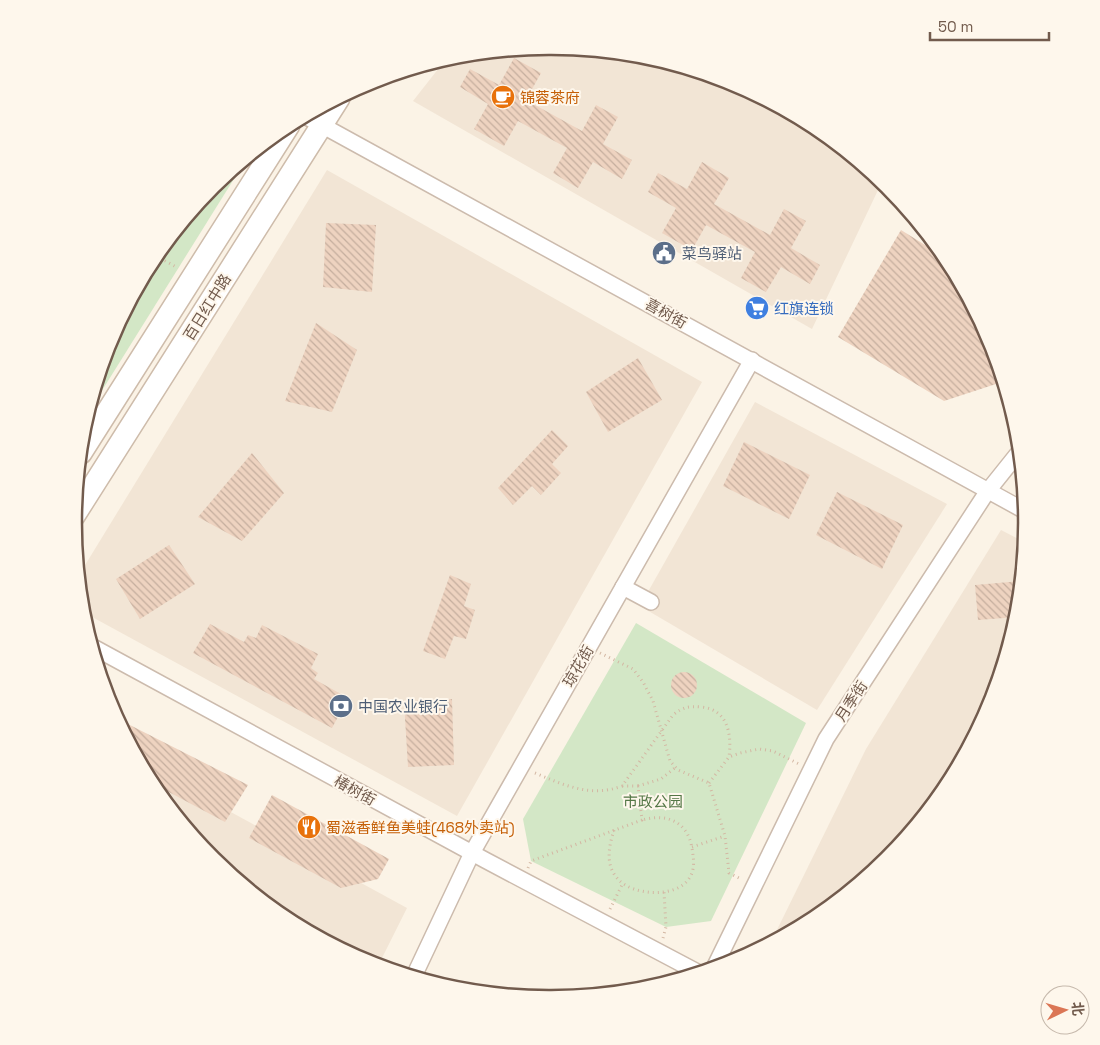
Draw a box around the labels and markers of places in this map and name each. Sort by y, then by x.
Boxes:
cafe icon: 锦蓉茶府 [490,84,516,110]
place label: 锦蓉茶府 [520,88,580,107]
public building icon: 菜鸟驿站 [651,240,677,266]
place label: 菜鸟驿站 [682,244,742,263]
supermarket icon: 红旗连锁 [744,295,770,321]
place label: 红旗连锁 [774,299,834,318]
bank icon: 中国农业银行 [328,693,354,719]
place label: 中国农业银行 [358,697,448,716]
restaurant icon: 蜀滋香鲜鱼美蛙(468外卖站) [296,814,322,840]
place label: 蜀滋香鲜鱼美蛙(468外卖站) [326,818,515,838]

